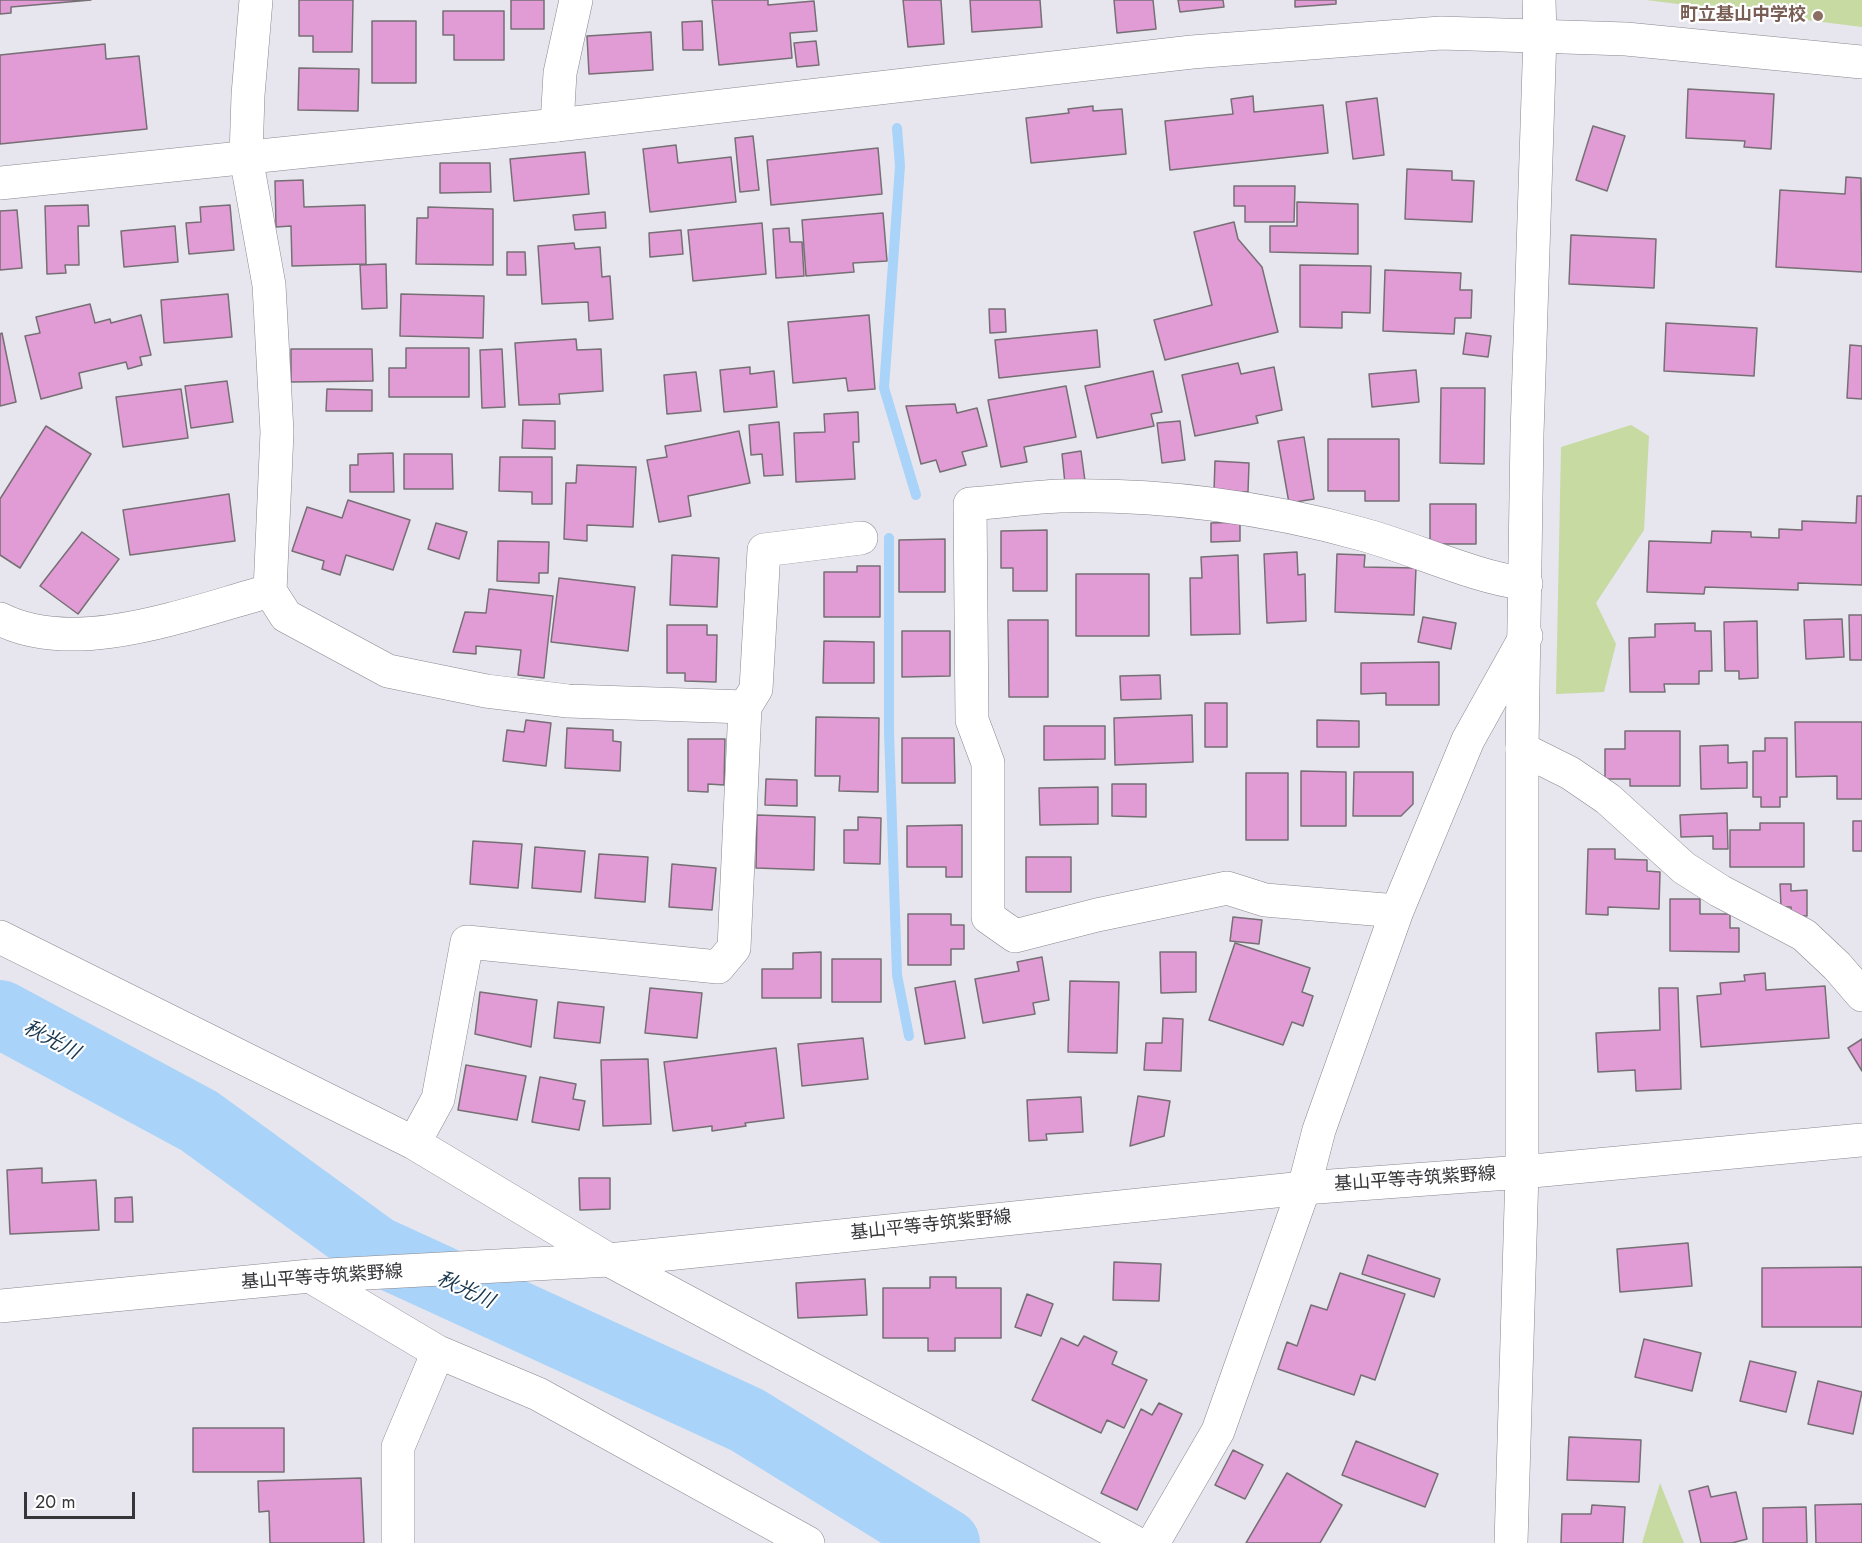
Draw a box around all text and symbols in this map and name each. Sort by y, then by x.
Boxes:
place label: 町立基山中学校 [1680,5,1806,27]
marker: 町立基山中学校 [1811,9,1825,23]
water label: 秋光川 [19,1016,83,1066]
street label: 基山平等寺筑紫野線 [1333,1164,1497,1196]
street label: 基山平等寺筑紫野線 [849,1207,1013,1245]
street label: 基山平等寺筑紫野線 [240,1262,404,1294]
water label: 秋光川 [433,1267,497,1315]
scale bar [27,1480,138,1518]
text: 20 m [35,1489,75,1515]

